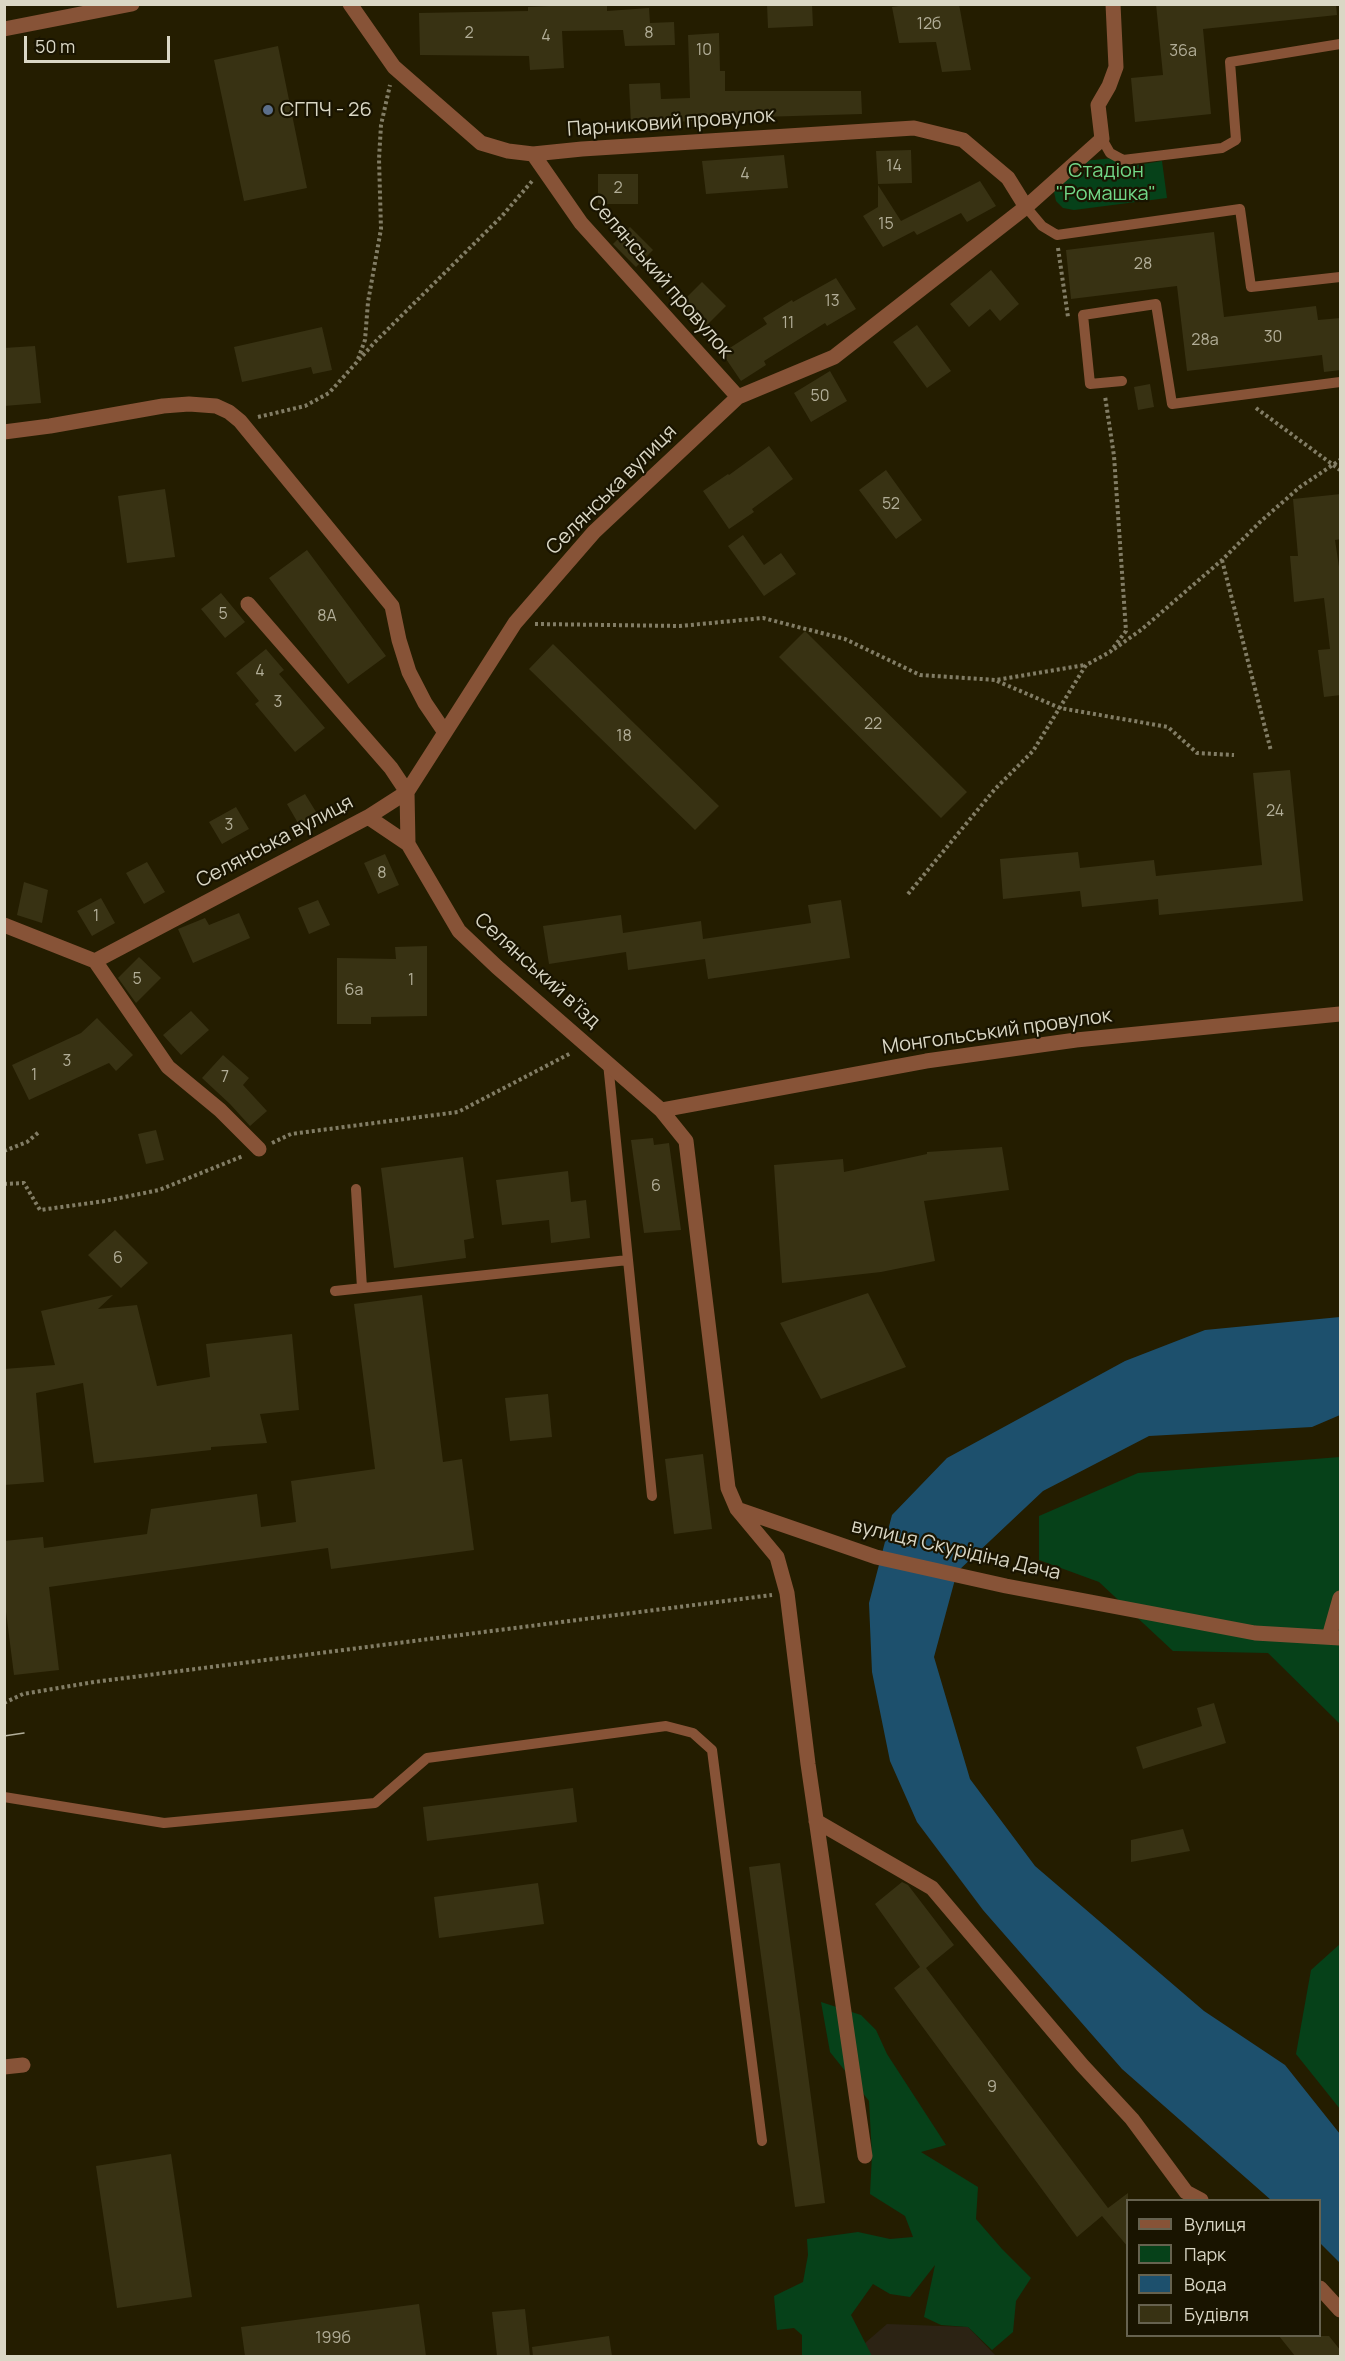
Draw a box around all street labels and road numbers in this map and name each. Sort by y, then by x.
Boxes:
street label: Парниковий провулок [566,104,776,142]
street label: Селянський провулок [583,191,737,363]
street label: Селянська вулиця [542,420,682,560]
street label: Селянська вулиця [192,790,358,894]
street label: Селянський вʼїзд [469,908,605,1034]
street label: Монгольський провулок [881,1004,1113,1060]
street label: вулиця Скурідіна Дача [849,1514,1063,1586]

